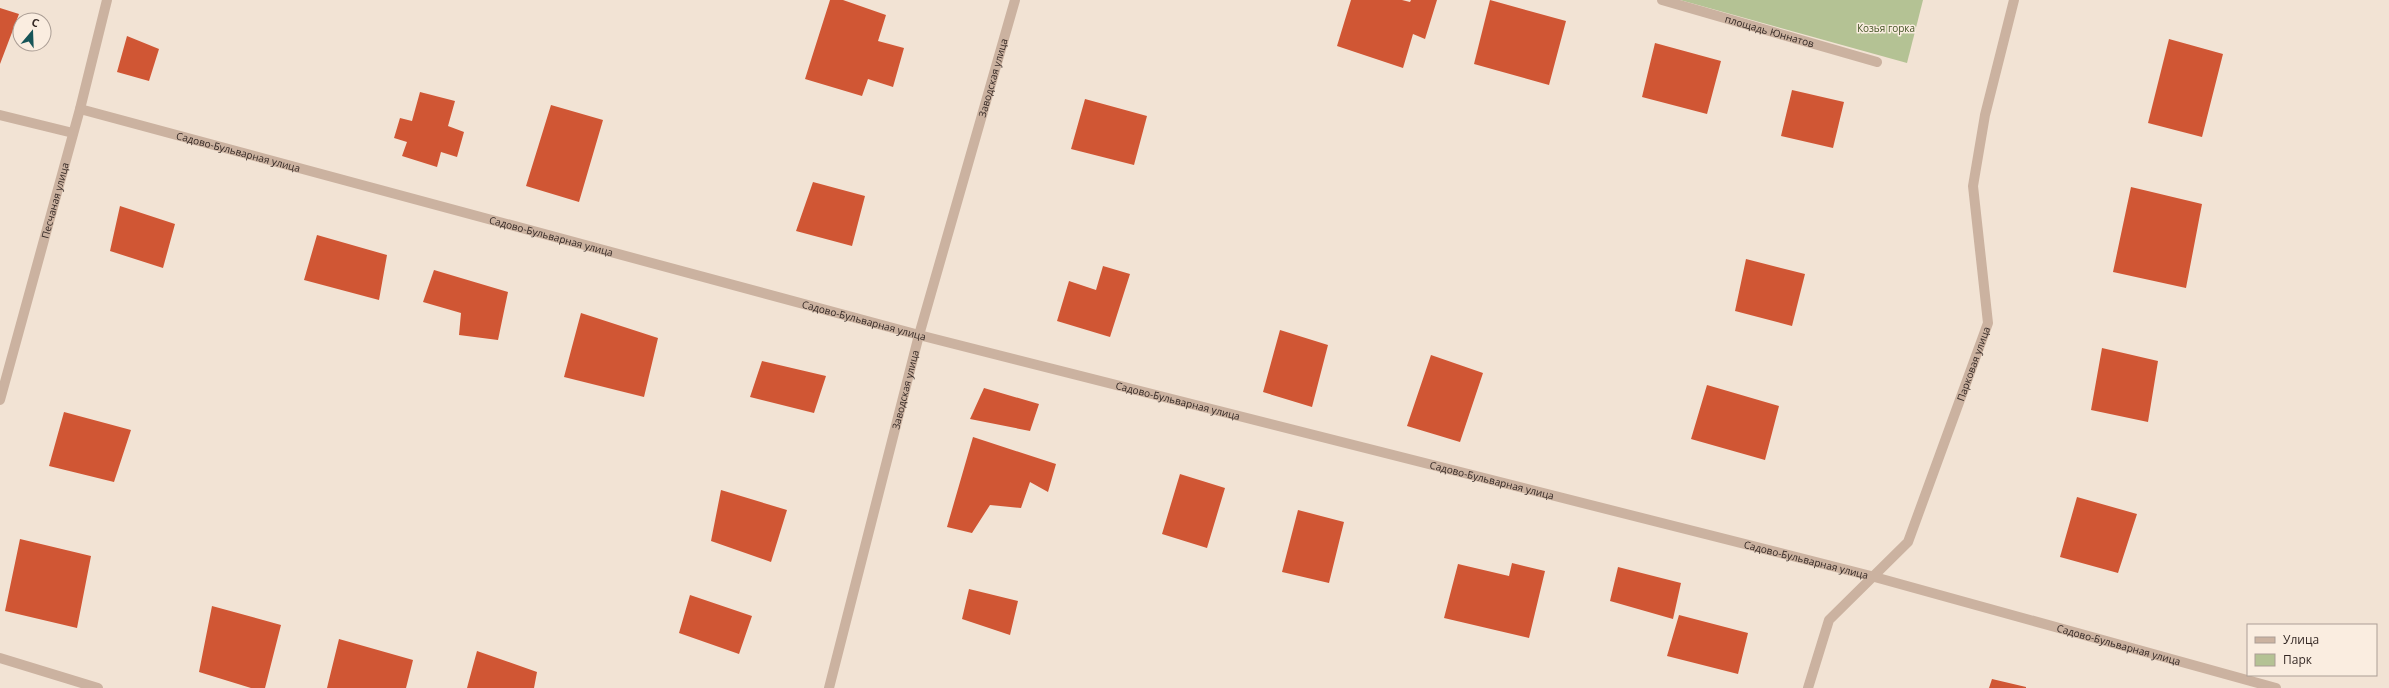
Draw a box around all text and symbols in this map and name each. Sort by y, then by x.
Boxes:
north arrow [12,12,52,52]
street label: площадь Юннатов [1723,12,1816,51]
text: С [30,14,41,30]
park label: Козья горка [1857,21,1915,35]
street label: Заводская улица [975,37,1011,119]
street label: Садово-Бульварная улица [175,128,302,175]
street label: Песчаная улица [38,161,72,240]
street label: Садово-Бульварная улица [488,213,615,259]
street label: Садово-Бульварная улица [801,297,928,344]
street label: Парковая улица [1953,324,1993,403]
street label: Заводская улица [888,348,922,431]
street label: Садово-Бульварная улица [1114,378,1242,423]
street label: Садово-Бульварная улица [1428,458,1556,503]
street label: Садово-Бульварная улица [1742,537,1870,582]
street label: Садово-Бульварная улица [2055,621,2182,668]
legend [2247,624,2377,676]
text: Улица [2283,631,2319,648]
text: Парк [2283,651,2313,668]

